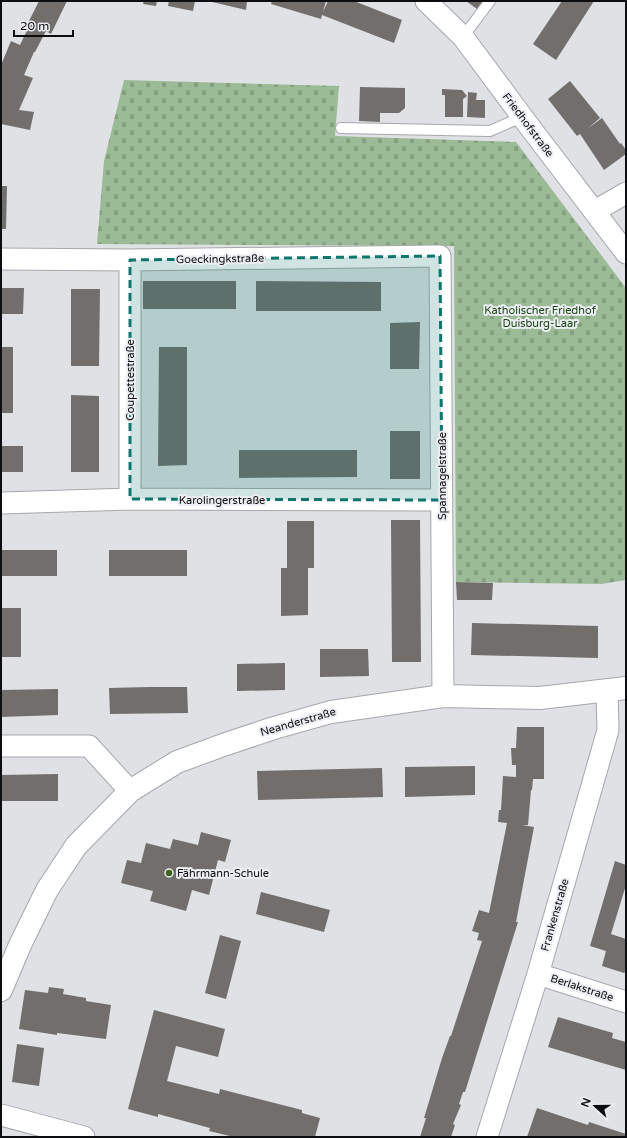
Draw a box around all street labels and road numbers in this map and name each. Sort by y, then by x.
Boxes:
street label: Friedhofstraße [500,90,556,160]
street label: Goeckingkstraße [176,252,264,266]
street label: Coupettestraße [124,339,137,421]
street label: Spannagelstraße [436,432,449,520]
street label: Karolingerstraße [179,494,265,507]
street label: Neanderstraße [259,705,337,739]
street label: Frankenstraße [538,877,572,953]
street label: Berlakstraße [549,972,615,1004]

